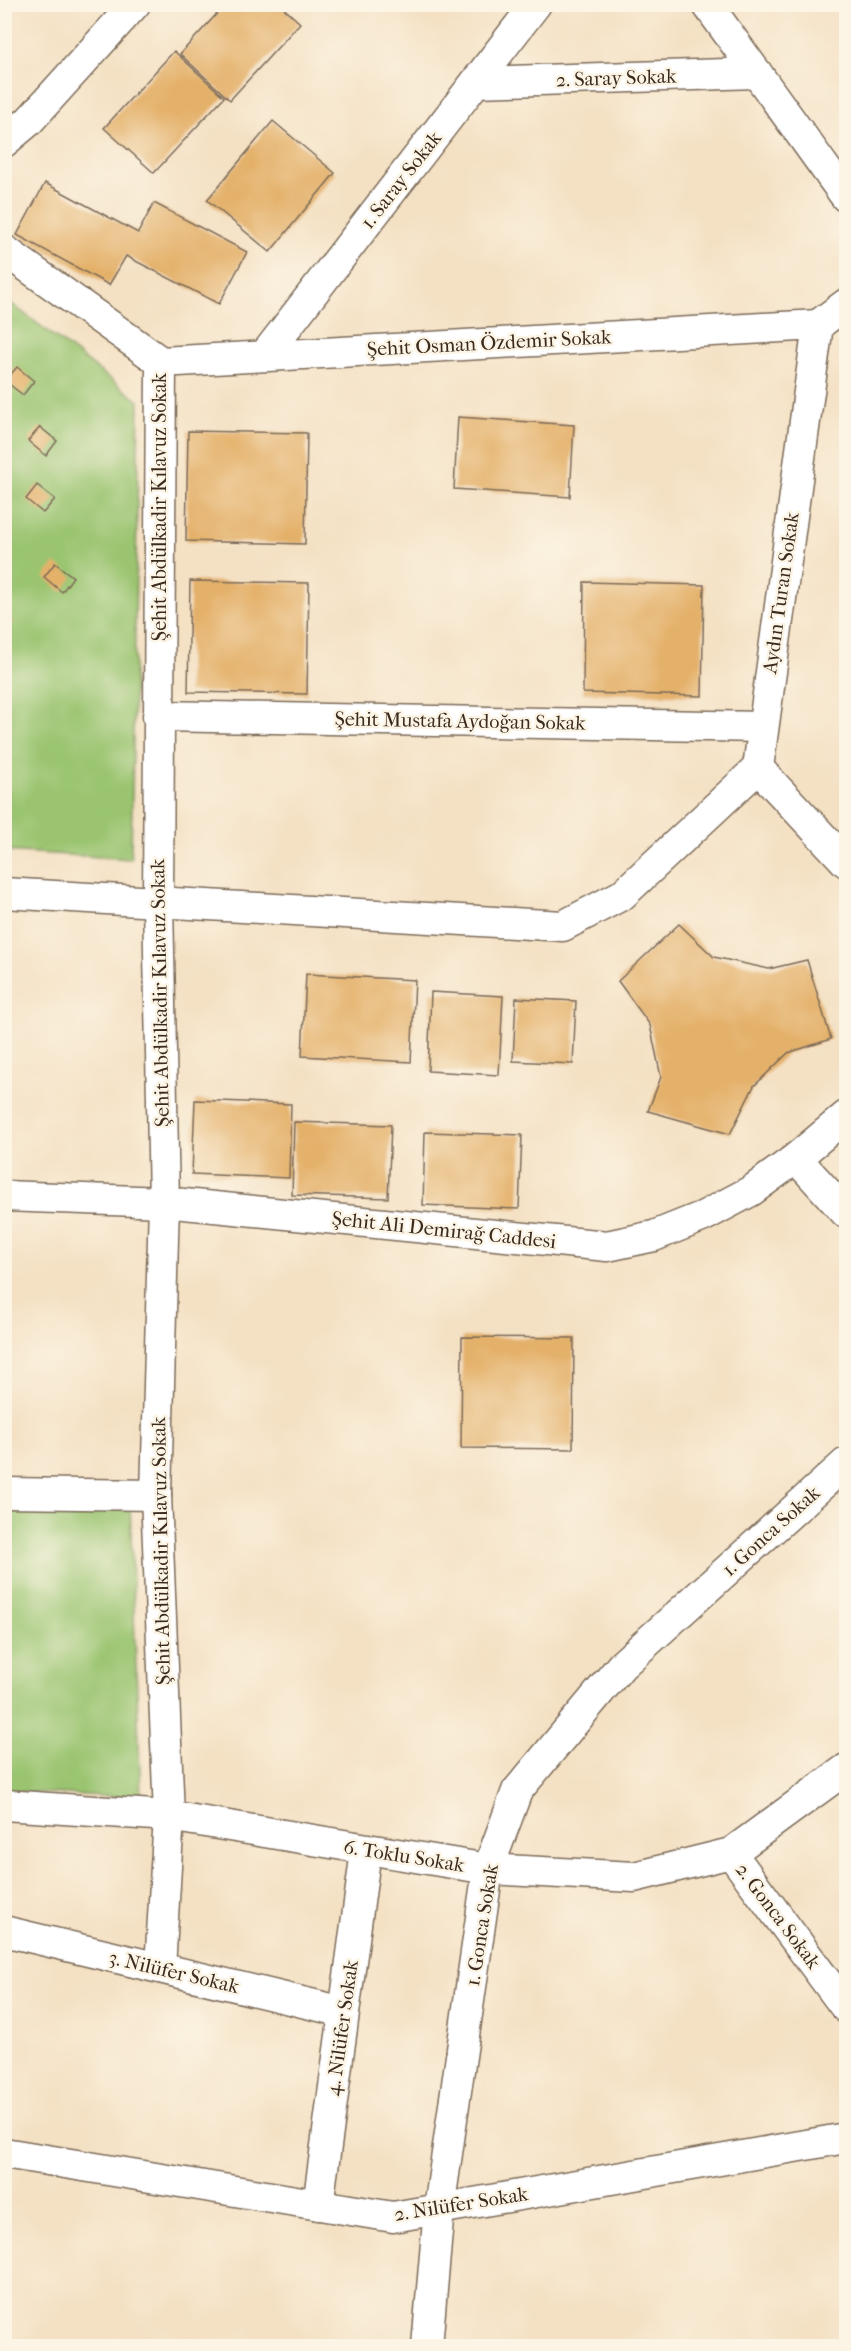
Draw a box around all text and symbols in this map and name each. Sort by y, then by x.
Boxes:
street label: 2. Saray Sokak [555,64,677,92]
street label: 1. Saray Sokak [356,126,447,233]
street label: Şehit Osman Özdemir Sokak [366,324,612,361]
street label: Şehit Abdülkadir Kılavuz Sokak [148,372,171,641]
street label: Aydın Turan Sokak [758,510,804,676]
street label: Şehit Mustafa Aydoğan Sokak [334,707,586,735]
street label: Şehit Abdülkadir Kılavuz Sokak [146,858,174,1127]
street label: Şehit Ali Demirağ Caddesi [331,1207,557,1253]
street label: Şehit Abdülkadir Kılavuz Sokak [147,1416,175,1685]
street label: 1. Gonca Sokak [717,1481,825,1581]
street label: 6. Toklu Sokak [342,1835,467,1877]
street label: 2. Gonca Sokak [731,1859,826,1974]
street label: 1. Gonca Sokak [461,1862,503,1988]
street label: 3. Nilüfer Sokak [107,1946,242,1998]
street label: 4. Nilüfer Sokak [321,1958,363,2098]
street label: 2. Nilüfer Sokak [392,2182,530,2226]

